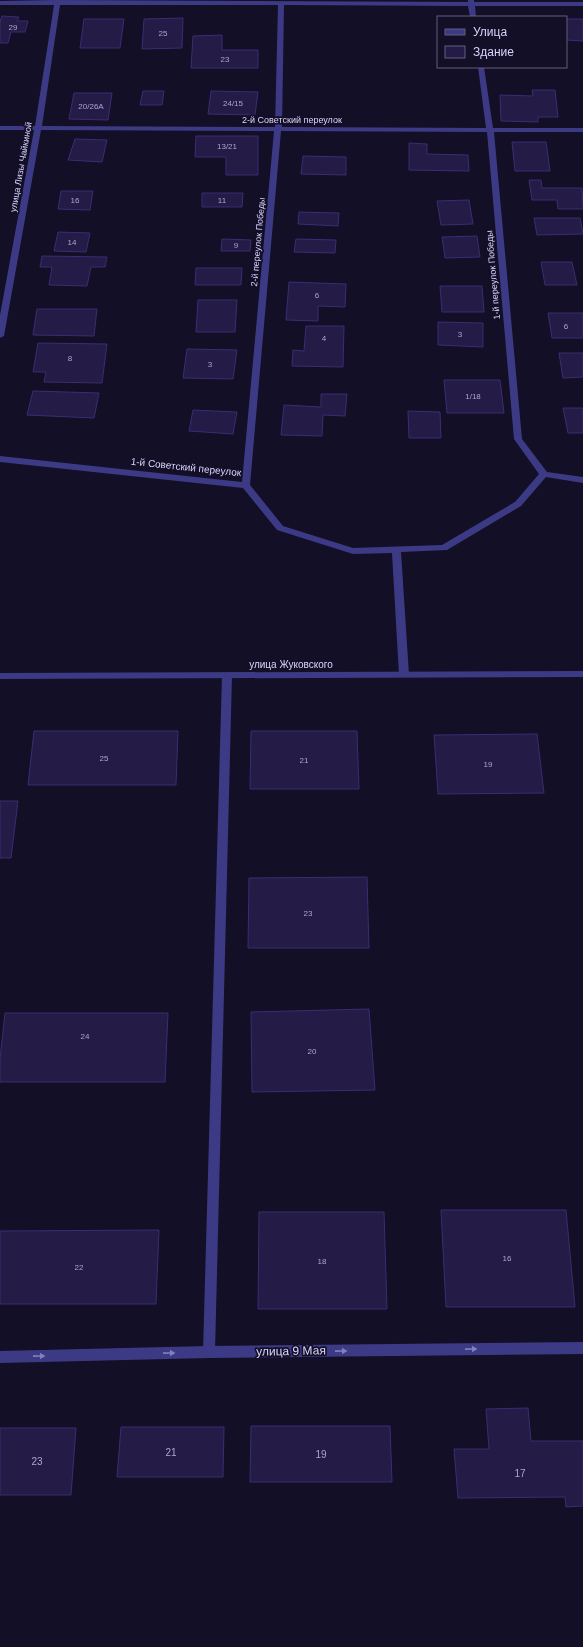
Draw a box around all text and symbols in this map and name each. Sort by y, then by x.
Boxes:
legend [437,16,567,68]
house number: 29 [9,23,18,32]
text: Улица [473,25,507,39]
house number: 25 [159,29,168,38]
text: Здание [473,45,514,59]
house number: 23 [221,55,230,64]
house number: 24/15 [223,99,244,108]
house number: 20/26А [78,102,104,111]
street label: 2-й Советский переулок [242,115,342,125]
street label: улица Лизы Чайкиной [8,121,34,213]
house number: 13/21 [217,142,238,151]
house number: 16 [71,196,80,205]
house number: 11 [218,196,227,205]
street label: 2-й переулок Победы [249,197,267,287]
street label: 1-й переулок Победы [484,230,502,320]
house number: 14 [68,238,77,247]
house number: 9 [234,241,239,250]
house number: 6 [315,291,320,300]
house number: 6 [564,322,569,331]
house number: 3 [458,330,463,339]
house number: 4 [322,334,327,343]
house number: 8 [68,354,73,363]
house number: 3 [208,360,213,369]
house number: 1/18 [465,392,481,401]
street label: 1-й Советский переулок [130,456,242,478]
street label: улица Жуковского [249,659,333,670]
house number: 25 [100,754,109,763]
house number: 21 [300,756,309,765]
house number: 19 [484,760,493,769]
house number: 23 [304,909,313,918]
house number: 24 [81,1032,90,1041]
house number: 20 [308,1047,317,1056]
house number: 16 [503,1254,512,1263]
house number: 18 [318,1257,327,1266]
house number: 22 [75,1263,84,1272]
street label: улица 9 Мая [256,1343,326,1359]
one-way arrow [465,1346,477,1353]
one-way arrow [335,1348,348,1354]
one-way arrow [163,1350,176,1356]
one-way arrow [33,1353,46,1359]
house number: 21 [165,1447,177,1458]
house number: 19 [315,1449,327,1460]
house number: 23 [31,1456,43,1467]
house number: 17 [514,1468,526,1479]

